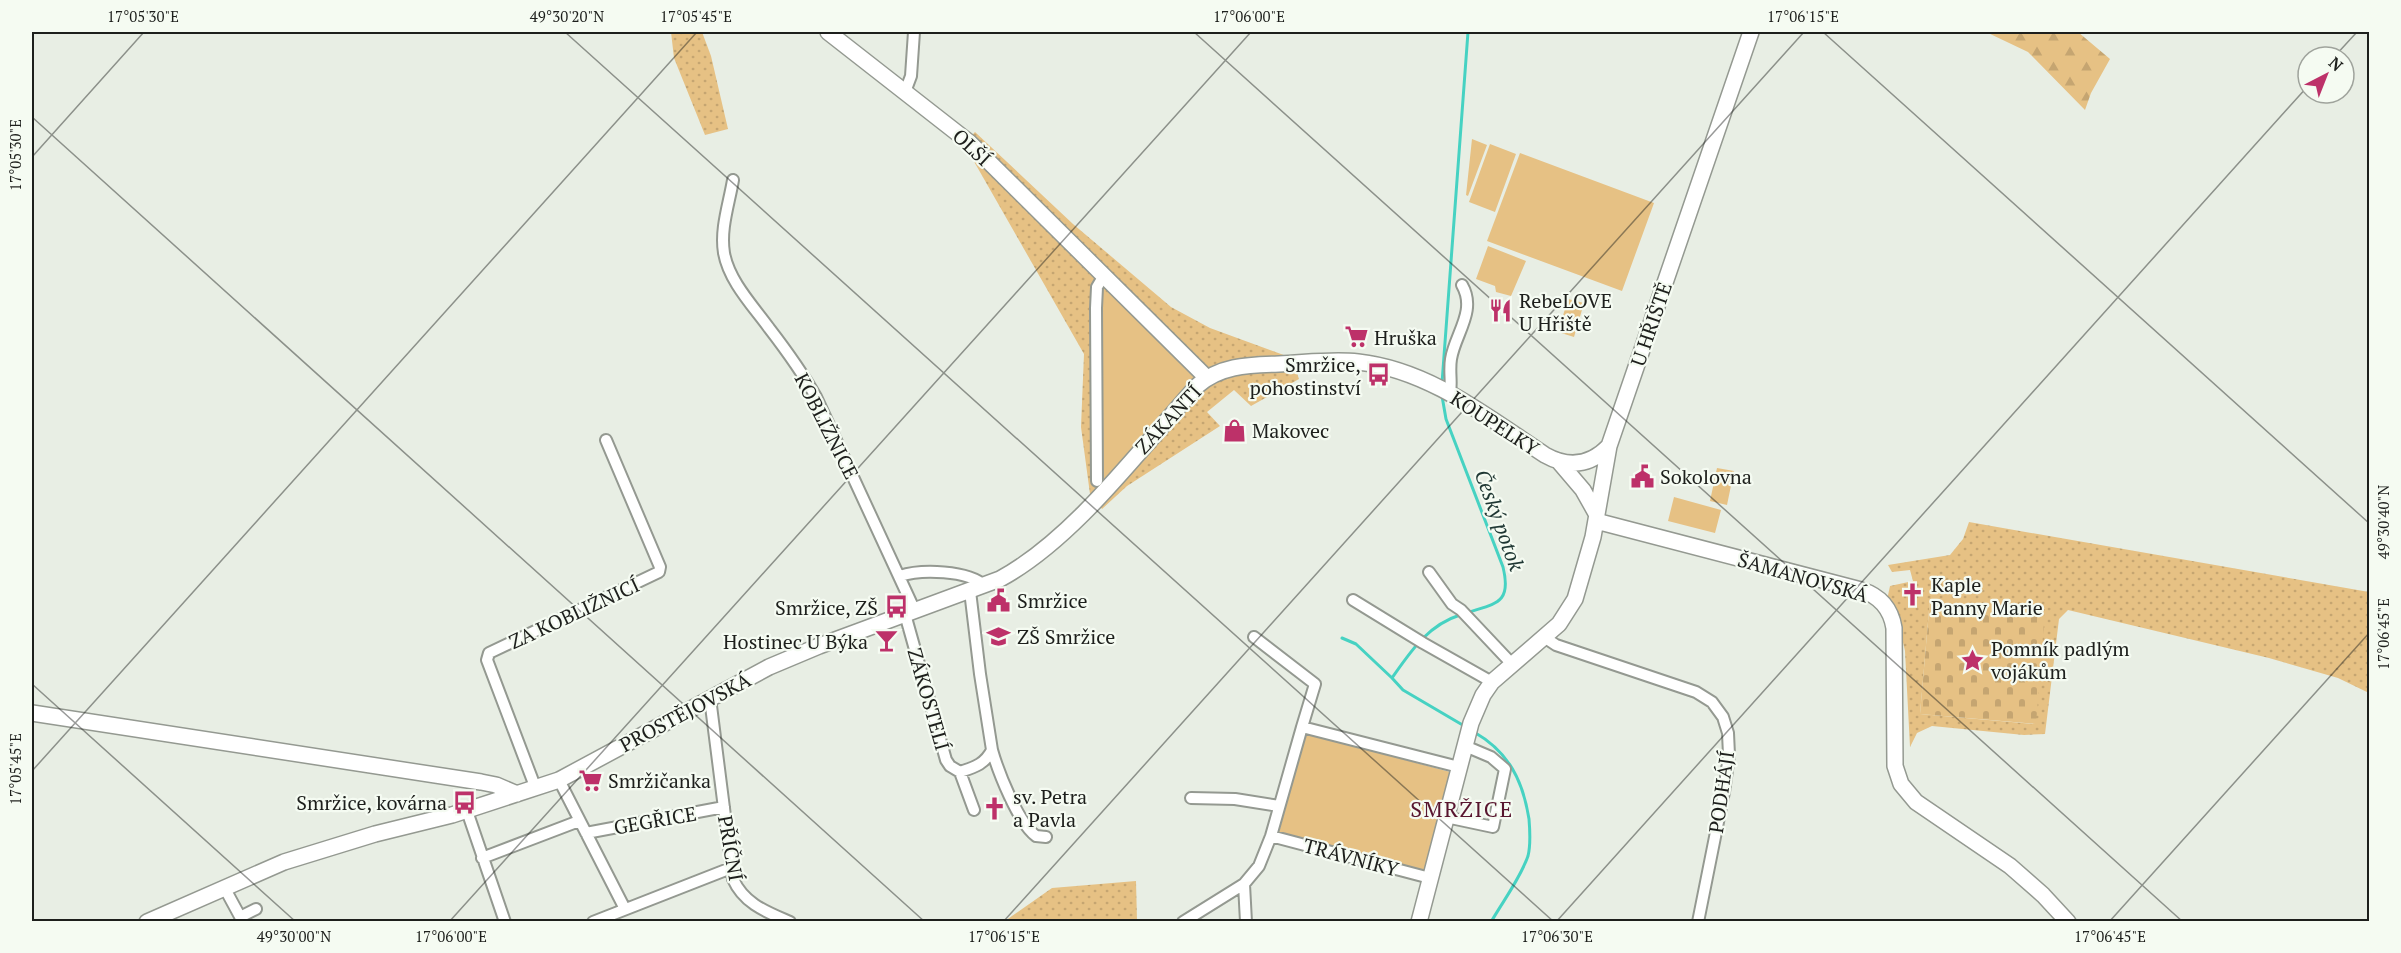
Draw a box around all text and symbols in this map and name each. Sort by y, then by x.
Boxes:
text: 17°05'30"E [107,6,179,26]
text: 49°30'20"N [530,6,604,26]
text: 17°05'45"E [660,6,732,26]
text: 17°06'00"E [1213,6,1285,26]
text: 17°06'15"E [1767,6,1839,26]
north arrow [2296,45,2356,105]
text: N [2324,52,2348,76]
text: 17°05'30"E [5,119,25,191]
street label: OLŠÍ [947,122,997,172]
street label: U HŘIŠTĚ [1624,278,1678,370]
place label: RebeLOVE U Hřiště [1519,287,1612,337]
restaurant icon: RebeLOVE U Hřiště [1488,298,1514,324]
supermarket icon: Hruška [1343,324,1369,350]
place label: Hruška [1374,324,1437,351]
place label: Smržice, pohostinství [1250,351,1361,401]
bus stop icon: Smržice, pohostinství [1366,362,1392,388]
street label: KOBLIŽNICE [789,368,865,484]
street label: ZÁKANTÍ [1129,378,1207,460]
street label: KOUPELKY [1446,384,1545,462]
shop icon: Makovec [1221,417,1247,443]
place label: Makovec [1252,417,1329,444]
public building icon: Sokolovna [1629,463,1655,489]
place label: Sokolovna [1660,463,1752,490]
water label: Český potok [1469,465,1532,575]
text: 49°30'40"N [2373,485,2393,559]
street label: ŠAMANOVSKÁ [1735,545,1872,609]
street label: ZA KOBLIŽNICÍ [504,571,644,655]
place label: Kaple Panny Marie [1931,571,2043,621]
church icon: Kaple Panny Marie [1900,582,1926,608]
public building icon: Smržice [986,587,1012,613]
place label: Smržice [1017,587,1087,614]
place label: Smržice, ZŠ [775,594,878,621]
bus stop icon: Smržice, ZŠ [883,594,909,620]
text: 17°06'45"E [2373,598,2393,670]
school or university icon: ZŠ Smržice [986,623,1012,649]
place label: ZŠ Smržice [1017,623,1115,650]
place label: Hostinec U Býka [723,628,868,655]
bar icon: Hostinec U Býka [873,628,899,654]
place label: Pomník padlým vojákům [1990,635,2130,685]
street label: ZÁKOSTELÍ [902,645,956,753]
place icon: Pomník padlým vojákům [1960,647,1986,673]
street label: PROSTĚJOVSKÁ [615,666,756,758]
text: 17°05'45"E [5,733,25,805]
street label: PODHÁJÍ [1702,749,1740,835]
supermarket icon: Smržičanka [577,767,603,793]
place label: Smržičanka [608,767,711,794]
place label: sv. Petra a Pavla [1013,783,1087,833]
place label: Smržice, kovárna [296,789,447,816]
bus stop icon: Smržice, kovárna [452,789,478,815]
district label: SMRŽICE [1410,794,1514,823]
church icon: sv. Petra a Pavla [982,795,1008,821]
street label: GEGŘICE [612,799,698,841]
street label: PŘÍČNÍ [712,813,750,883]
street label: TRÁVNÍKY [1300,831,1402,883]
text: 49°30'00"N [257,926,331,946]
text: 17°06'00"E [415,926,487,946]
text: 17°06'15"E [968,926,1040,946]
text: 17°06'30"E [1521,926,1593,946]
text: 17°06'45"E [2074,926,2146,946]

